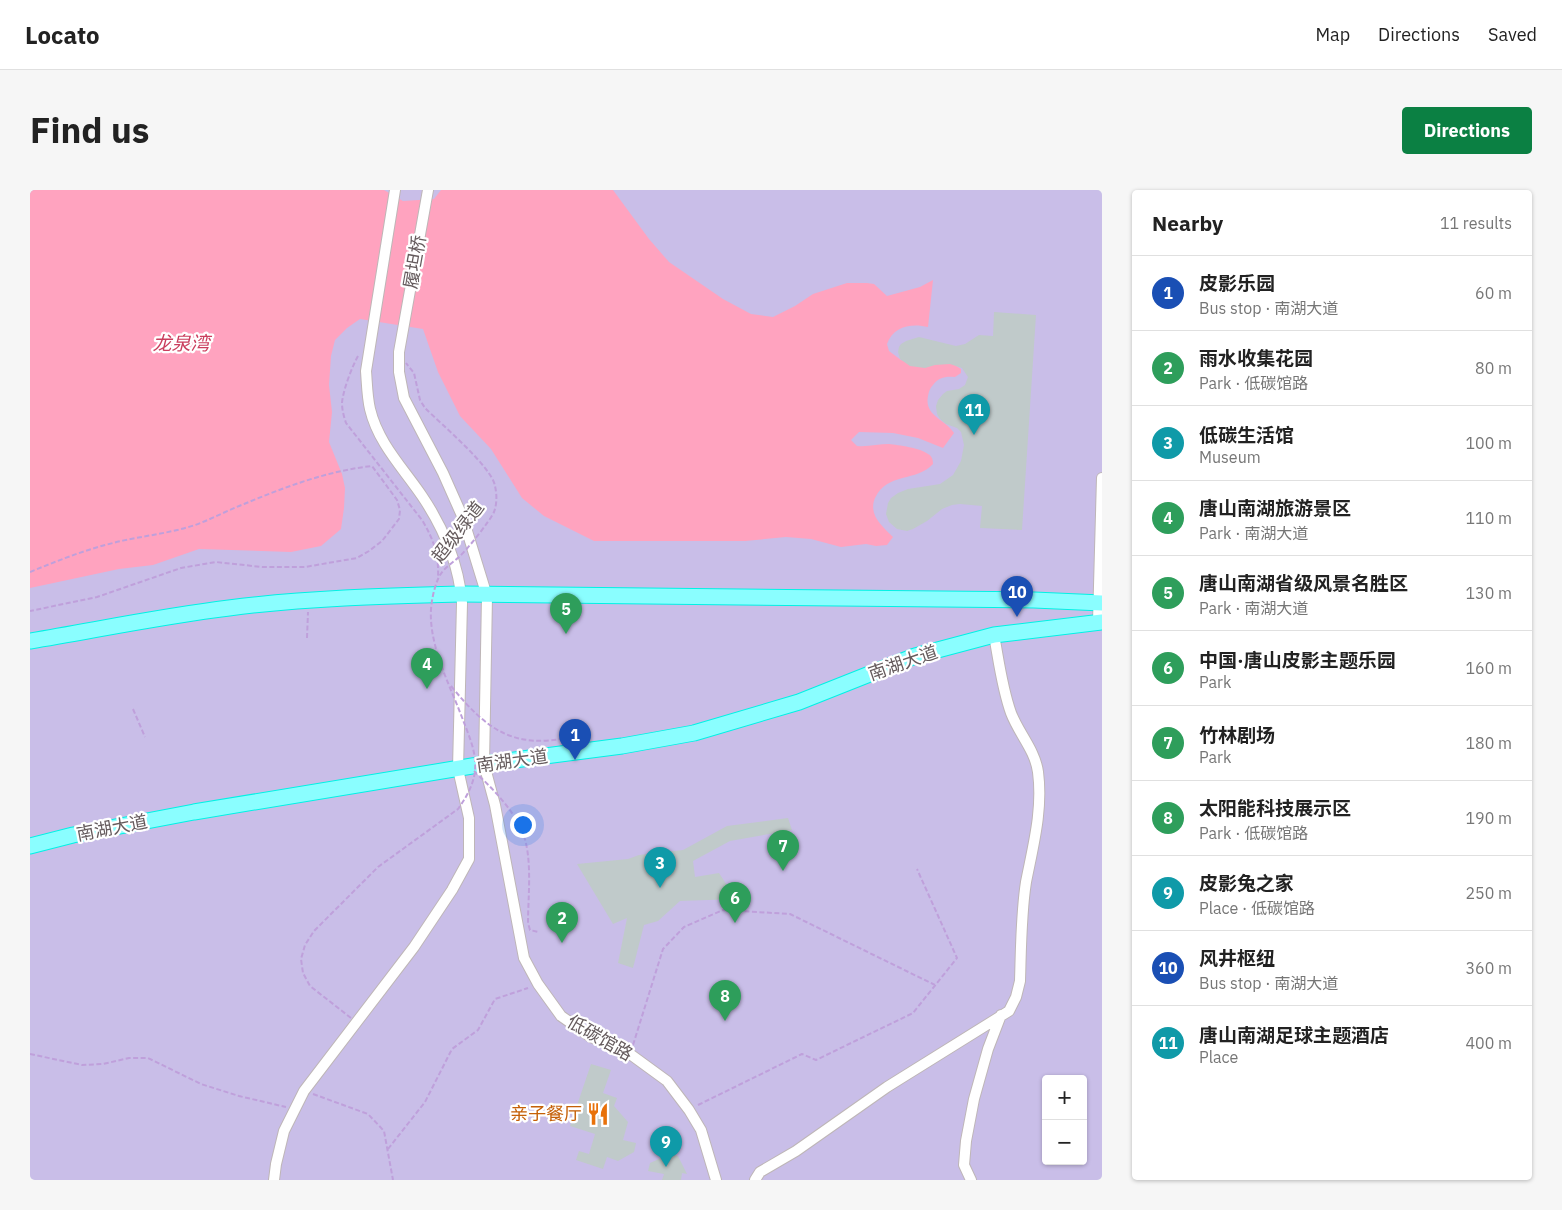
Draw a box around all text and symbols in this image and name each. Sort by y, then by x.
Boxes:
text: Locato [25,19,100,51]
text: Map [1315,23,1350,46]
text: Directions [1378,23,1460,46]
text: Saved [1488,23,1537,46]
text: Find us [30,107,149,153]
button: Directions [1402,107,1532,154]
text: Nearby [1152,209,1223,237]
text: 11 results [1440,213,1512,233]
street label: 履坦桥 [398,233,431,290]
text: 皮影乐园 [1199,271,1275,295]
text: 1 [1163,283,1173,303]
text: 60 m [1475,283,1512,303]
text: Bus stop · 南湖大道 [1199,298,1338,318]
water label: 龙泉湾 [152,331,212,355]
text: 雨水收集花园 [1199,346,1313,370]
text: 2 [1163,358,1173,378]
text: 80 m [1475,358,1512,378]
text: Park · 低碳馆路 [1199,373,1308,393]
pin: 11 [958,394,990,435]
text: 低碳生活馆 [1199,423,1294,447]
text: 3 [1163,433,1173,453]
text: 100 m [1465,433,1512,453]
text: Museum [1199,447,1261,467]
street label: 超级绿道 [426,496,489,567]
text: 唐山南湖旅游景区 [1199,496,1351,520]
text: 4 [1163,508,1173,528]
text: 110 m [1465,508,1512,528]
text: Park · 南湖大道 [1199,523,1308,543]
text: 唐山南湖省级风景名胜区 [1199,571,1408,595]
pin: 10 [1001,576,1033,617]
text: 5 [1163,583,1173,603]
text: 130 m [1465,583,1512,603]
pin: 5 [550,593,582,634]
text: Park · 南湖大道 [1199,598,1308,618]
street label: 南湖大道 [865,640,941,685]
pin: 4 [411,648,443,689]
text: 中国·唐山皮影主题乐园 [1199,648,1396,672]
text: 6 [1163,658,1173,678]
text: 160 m [1465,658,1512,678]
text: Park [1199,672,1231,692]
pin: 1 [559,719,591,760]
text: 竹林剧场 [1199,723,1275,747]
text: 7 [1163,733,1173,753]
text: 180 m [1465,733,1512,753]
street label: 南湖大道 [475,744,549,777]
text: Park [1199,747,1231,767]
text: 太阳能科技展示区 [1199,796,1351,820]
text: 8 [1163,808,1173,828]
text: 190 m [1465,808,1512,828]
street label: 南湖大道 [74,809,149,846]
your location [510,812,536,838]
text: Park · 低碳馆路 [1199,823,1308,843]
pin: 7 [767,830,799,871]
pin: 3 [644,847,676,888]
text: 皮影兔之家 [1199,871,1294,895]
pin: 6 [719,882,751,923]
text: 9 [1163,883,1173,903]
text: 250 m [1465,883,1512,903]
text: Place · 低碳馆路 [1199,898,1315,918]
pin: 2 [546,902,578,943]
text: 风井枢纽 [1199,946,1275,970]
text: 10 [1158,958,1178,978]
text: 360 m [1465,958,1512,978]
text: Bus stop · 南湖大道 [1199,973,1338,993]
pin: 8 [709,980,741,1021]
street label: 低碳馆路 [563,1010,637,1066]
text: 唐山南湖足球主题酒店 [1199,1023,1389,1047]
text: 11 [1158,1033,1178,1053]
text: 400 m [1465,1033,1512,1053]
text: Place [1199,1047,1238,1067]
map controls [1042,1075,1087,1165]
button: + [1042,1075,1087,1120]
restaurant icon: 亲子餐厅 [585,1101,611,1127]
place label: 亲子餐厅 [510,1102,582,1125]
button: − [1042,1120,1087,1165]
pin: 9 [650,1126,682,1167]

